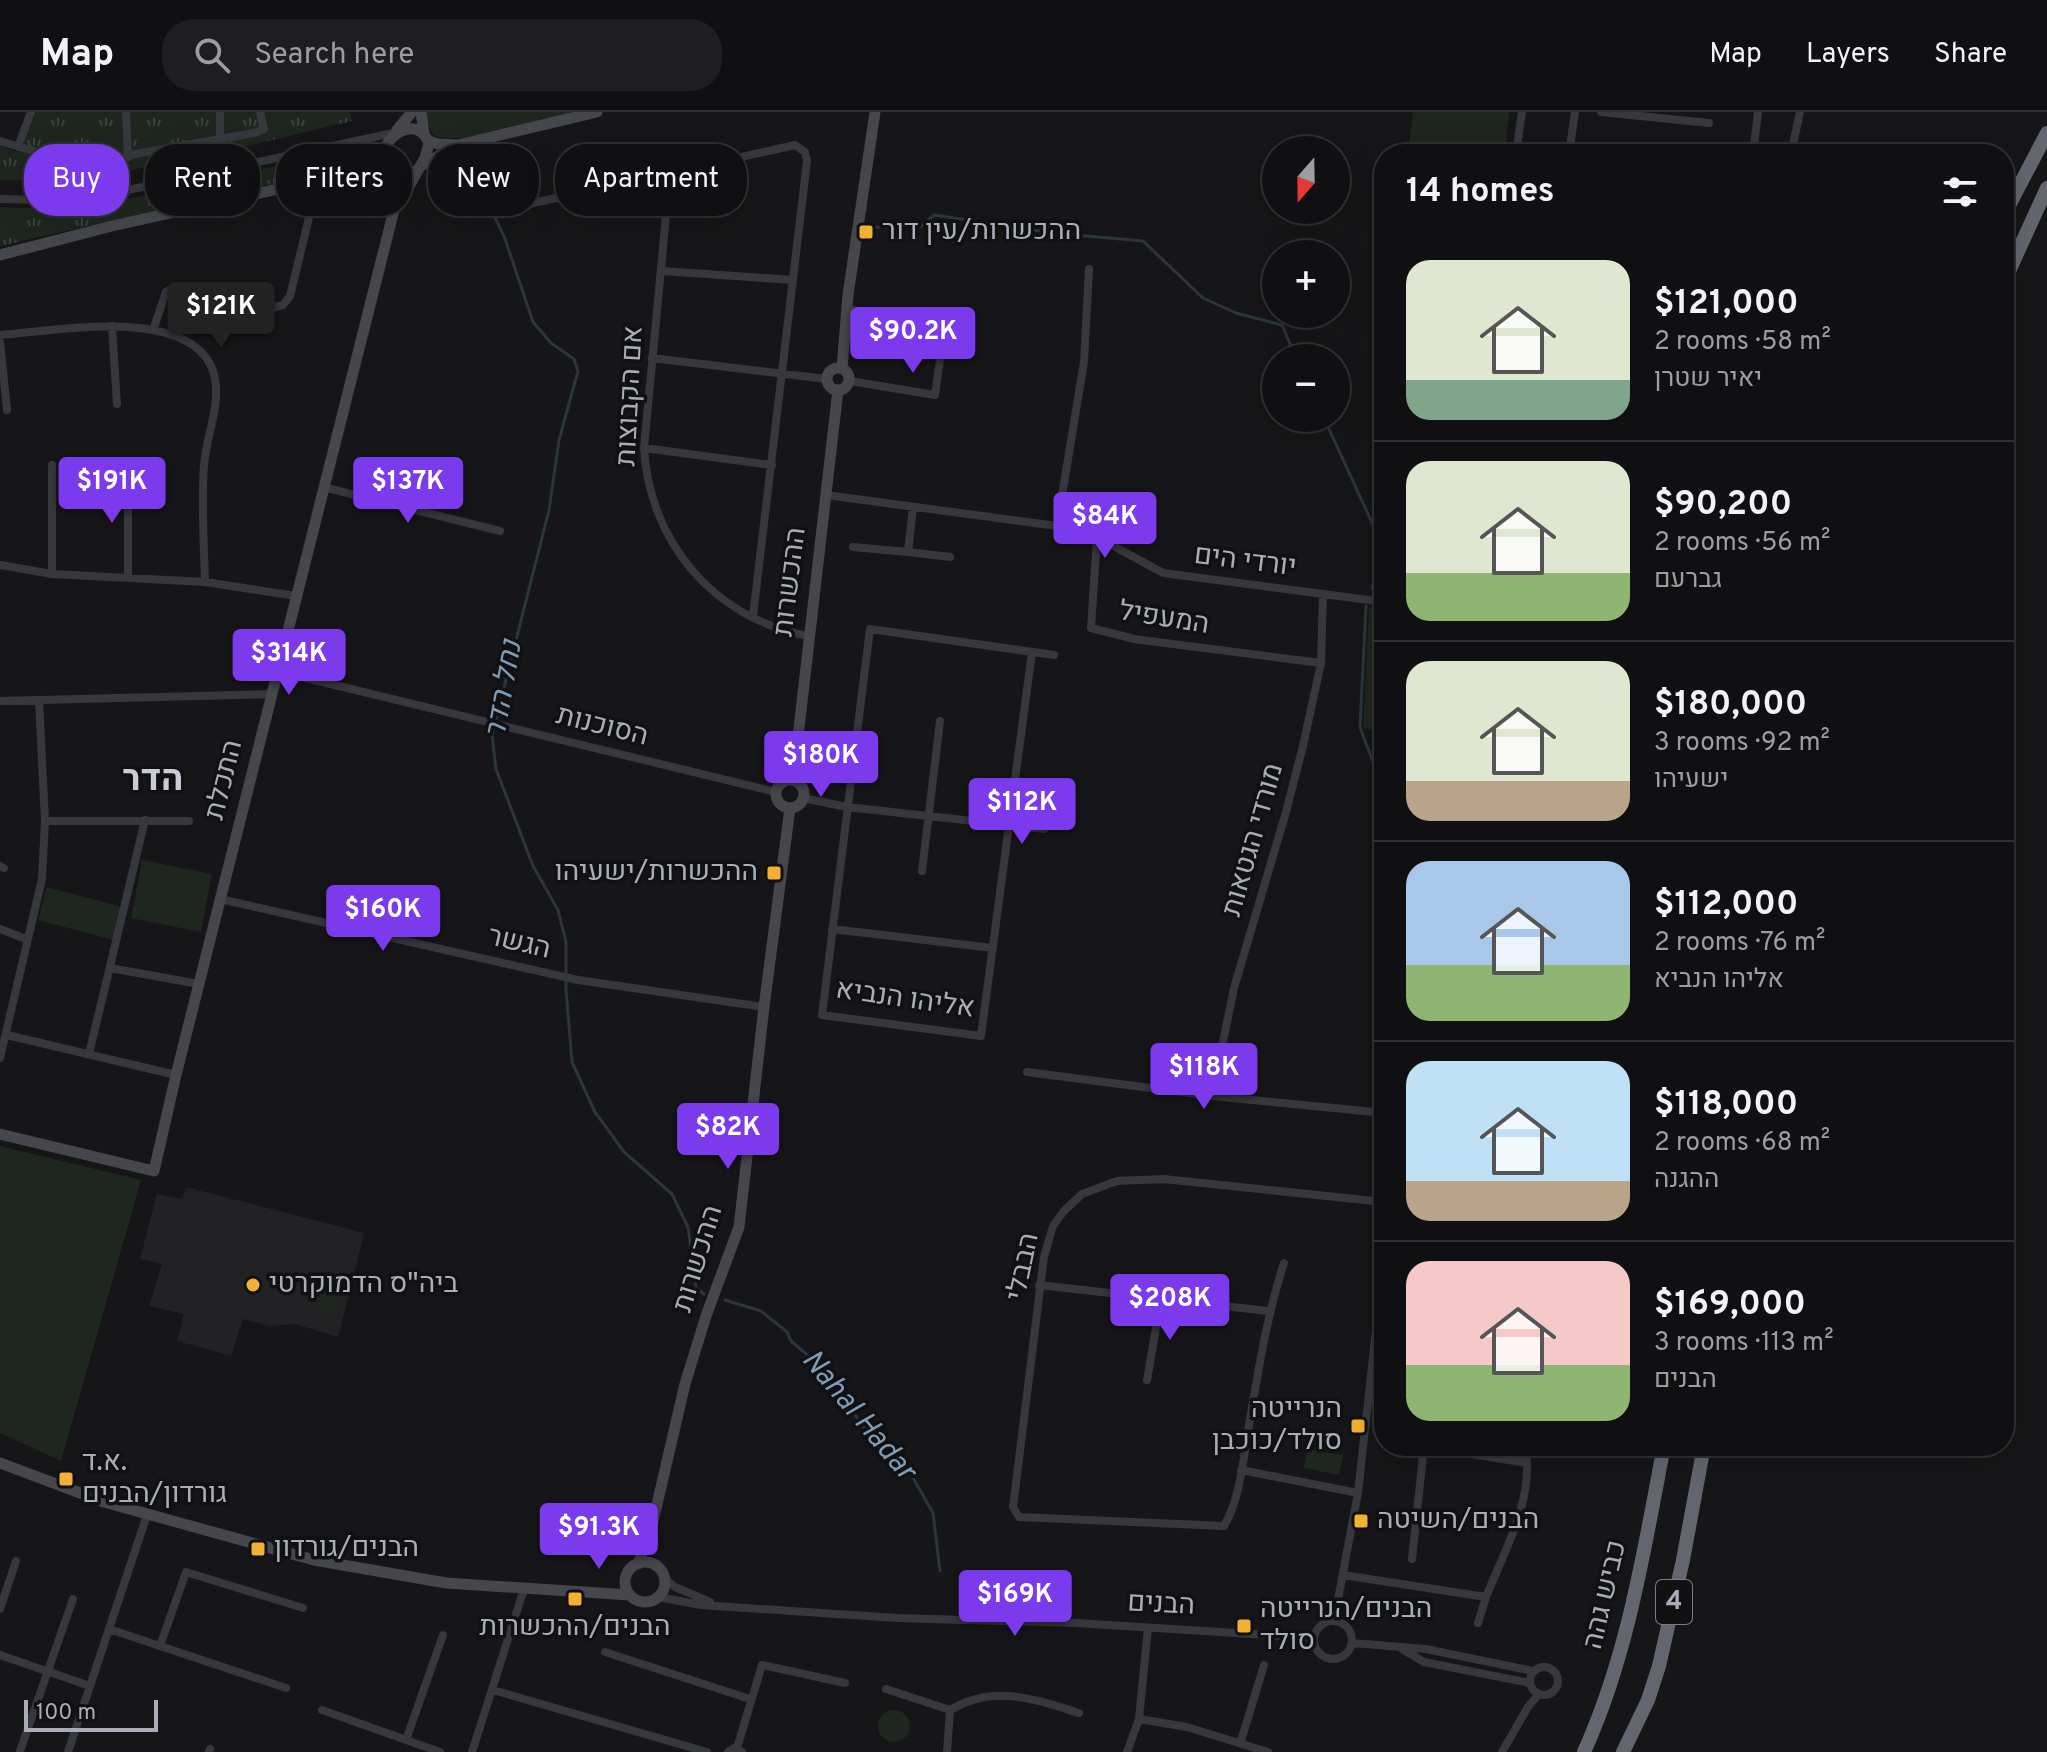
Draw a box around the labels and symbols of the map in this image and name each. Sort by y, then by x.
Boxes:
north arrow [1262,136,1350,224]
place label: ההכשרות/עין דור [882,214,1081,250]
marker: ההכשרות/עין דור [857,223,875,241]
pin: $121K [165,282,277,350]
pin: $90.2K [848,307,978,375]
street label: אם הקבוצות [609,325,653,467]
pin: $191K [56,457,168,525]
pin: $137K [352,457,464,525]
pin: $84K [1058,492,1152,560]
street label: ההכשרות [766,525,816,639]
street label: יורדי הים [1192,538,1298,586]
street label: המעפיל [1116,594,1212,644]
pin: $314K [233,629,345,697]
water label: נחל הדר [478,636,532,742]
street label: הסוכנות [552,698,652,756]
pin: $180K [765,731,877,799]
street label: התכלת [198,736,252,824]
district label: הדר [123,758,183,804]
street label: מורדי הגטאות [1215,759,1293,921]
pin: $112K [966,778,1078,846]
place label: ההכשרות/ישעיהו [555,855,758,891]
marker: ההכשרות/ישעיהו [765,864,783,882]
pin: $160K [327,885,439,953]
street label: הגשר [484,919,554,969]
street label: אליהו הנביא [833,972,977,1028]
pin: $118K [1148,1043,1260,1111]
pin: $82K [681,1103,775,1171]
street label: ההכשרות [666,1201,732,1317]
street label: הבבלי [999,1230,1049,1304]
place label: ביה"ס הדמוקרטי [269,1267,459,1303]
pin: $208K [1114,1274,1226,1342]
marker: ביה"ס הדמוקרטי [244,1276,262,1294]
water label: Nahal Hadar [793,1343,925,1491]
place label: הנרייטה סולד/כוכבן [1212,1392,1342,1460]
marker: הנרייטה סולד/כוכבן [1349,1417,1367,1435]
place label: א.ד. גורדון/הבנים [82,1445,227,1513]
marker: א.ד. גורדון/הבנים [57,1470,75,1488]
pin: $91.3K [534,1503,664,1571]
place label: הבנים/השיטה [1377,1503,1539,1539]
marker: הבנים/השיטה [1352,1512,1370,1530]
place label: הבנים/גורדון [274,1531,419,1567]
street label: כביש גהה [1576,1537,1636,1653]
marker: הבנים/גורדון [249,1540,267,1558]
pin: $169K [959,1570,1071,1638]
road number: 4 [1656,1580,1692,1624]
street label: הבנים [1126,1585,1196,1625]
marker: הבנים/ההכשרות [566,1590,584,1608]
place label: הבנים/הנרייטה סולד [1260,1592,1432,1660]
place label: הבנים/ההכשרות [479,1610,671,1646]
marker: הבנים/הנרייטה סולד [1235,1617,1253,1635]
scale bar [24,1696,158,1732]

